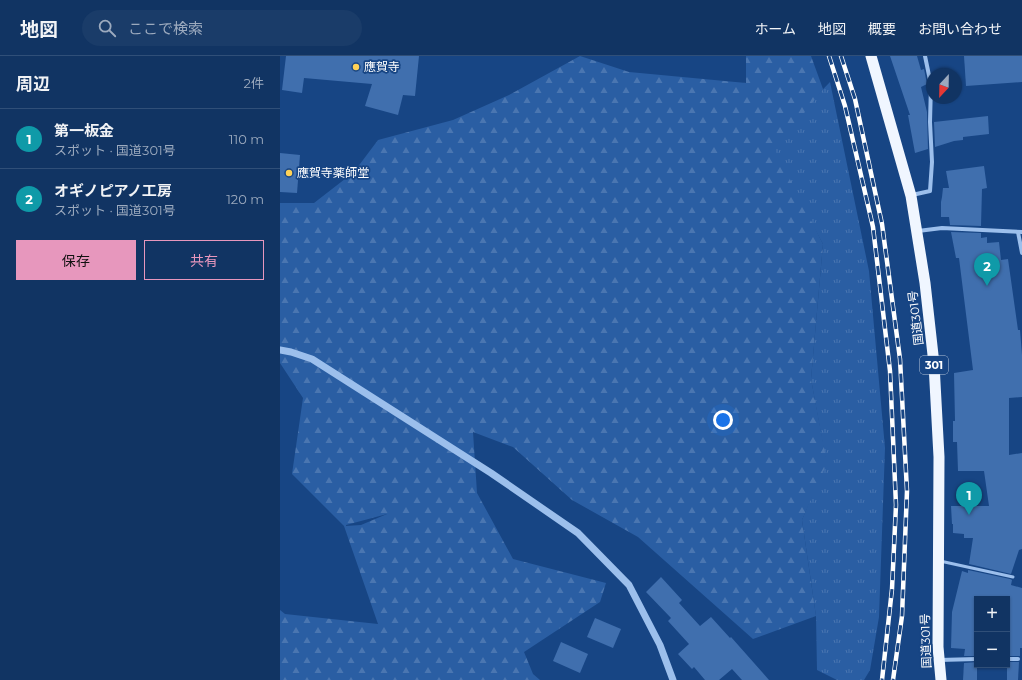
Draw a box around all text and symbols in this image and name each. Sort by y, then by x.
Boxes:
search box [82,10,362,46]
icon: search [96,17,118,39]
text: 地図 [20,18,58,41]
text: ここで検索 [128,19,203,38]
text: ホーム [754,20,796,38]
text: 地図 [818,20,846,38]
text: 概要 [868,20,896,38]
text: お問い合わせ [918,20,1002,38]
place label: 應賀寺 [364,59,400,74]
marker: 應賀寺 [351,62,361,72]
north arrow [926,68,962,104]
text: 周辺 [16,74,50,94]
text: 2件 [244,75,264,91]
text: 第一板金 [54,121,114,140]
text: 1 [26,131,32,147]
text: 110 m [229,131,264,147]
text: スポット · 国道301号 [54,142,176,158]
place label: 應賀寺薬師堂 [297,165,369,180]
marker: 應賀寺薬師堂 [284,168,294,178]
text: オギノピアノ工房 [54,181,172,200]
text: 2 [25,191,33,207]
text: 120 m [226,191,264,207]
text: スポット · 国道301号 [54,202,176,218]
button: 保存 [16,240,136,280]
button: 共有 [144,240,264,280]
pin: 2 [974,253,1000,286]
street label: 国道301号 [905,290,926,346]
road number: 301 [920,356,948,374]
your location [713,410,733,430]
pin: 1 [956,482,982,515]
map controls [974,596,1010,668]
button: + [974,596,1010,632]
street label: 国道301号 [917,613,934,669]
button: − [974,632,1010,668]

